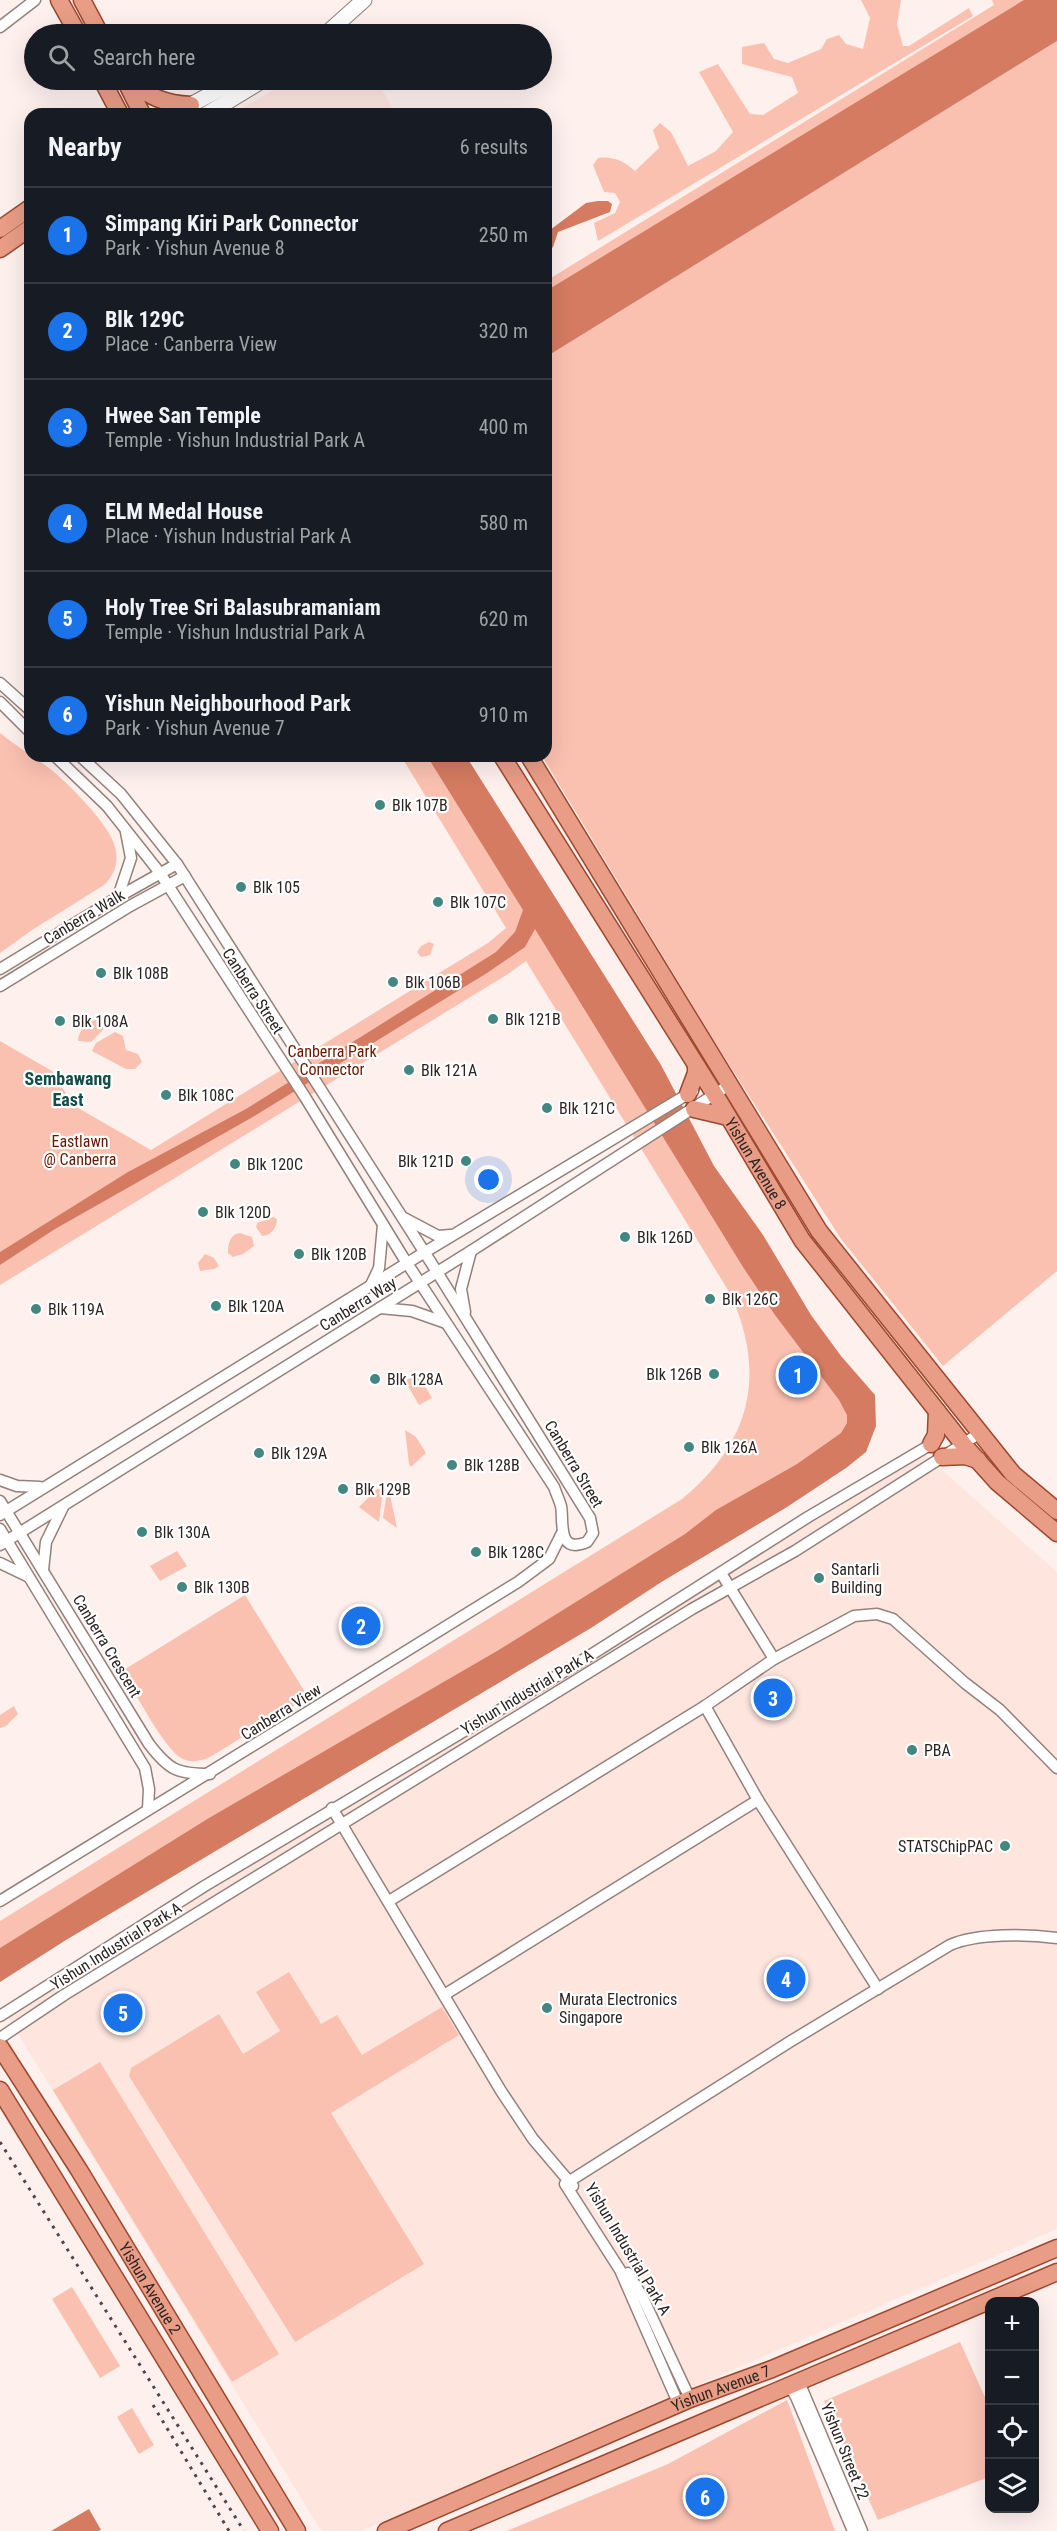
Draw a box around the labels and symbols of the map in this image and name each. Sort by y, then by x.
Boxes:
place label: Blk 107B [392,796,448,815]
marker: Blk 107B [373,798,387,812]
place label: Blk 105 [253,878,300,897]
marker: Blk 105 [234,880,248,894]
street label: Canberra Walk [40,885,129,949]
place label: Blk 107C [450,893,506,912]
marker: Blk 107C [431,895,445,909]
street label: Canberra Street [218,945,288,1038]
place label: Blk 108B [113,964,169,983]
marker: Blk 108B [94,966,108,980]
place label: Blk 106B [405,973,461,992]
marker: Blk 106B [386,975,400,989]
place label: Blk 121B [505,1010,561,1029]
place label: Blk 108A [72,1012,128,1031]
marker: Blk 121B [486,1012,500,1026]
marker: Blk 108A [53,1014,67,1028]
park label: Canberra Park Connector [287,1042,377,1079]
place label: Blk 121A [421,1061,477,1080]
marker: Blk 121A [402,1063,416,1077]
district label: Sembawang East [25,1068,111,1110]
place label: Blk 108C [178,1086,234,1105]
marker: Blk 108C [159,1088,173,1102]
place label: Blk 121C [559,1099,615,1118]
marker: Blk 121C [540,1101,554,1115]
street label: Yishun Avenue 8 [721,1114,791,1213]
park label: Eastlawn @ Canberra [44,1132,116,1169]
place label: Blk 121D [398,1152,454,1171]
marker: Blk 121D [459,1154,473,1168]
place label: Blk 120C [247,1155,303,1174]
marker: Blk 120C [228,1157,242,1171]
your location [474,1165,503,1194]
place label: Blk 120D [215,1203,271,1222]
marker: Blk 120D [196,1205,210,1219]
place label: Blk 126D [637,1228,693,1247]
marker: Blk 126D [618,1230,632,1244]
place label: Blk 120B [311,1245,367,1264]
marker: Blk 120B [292,1247,306,1261]
street label: Canberra Way [316,1273,400,1335]
place label: Blk 126C [722,1290,778,1309]
marker: Blk 126C [703,1292,717,1306]
place label: Blk 120A [228,1297,284,1316]
marker: Blk 120A [209,1299,223,1313]
place label: Blk 119A [48,1300,104,1319]
marker: Blk 119A [29,1302,43,1316]
pin: 1 [778,1352,818,1398]
place label: Blk 126B [646,1365,702,1384]
marker: Blk 126B [707,1367,721,1381]
place label: Blk 128A [387,1370,443,1389]
marker: Blk 128A [368,1372,382,1386]
street label: Canberra Street [541,1417,608,1511]
place label: Blk 126A [701,1438,757,1457]
marker: Blk 126A [682,1440,696,1454]
place label: Blk 129A [271,1444,327,1463]
marker: Blk 129A [252,1446,266,1460]
place label: Blk 128B [464,1456,520,1475]
marker: Blk 128B [445,1458,459,1472]
place label: Blk 129B [355,1480,411,1499]
marker: Blk 129B [336,1482,350,1496]
place label: Blk 130A [154,1523,210,1542]
marker: Blk 130A [135,1525,149,1539]
place label: Blk 128C [488,1543,544,1562]
marker: Blk 128C [469,1545,483,1559]
place label: Santarli Building [831,1560,882,1597]
marker: Santarli Building [812,1571,826,1585]
place label: Blk 130B [194,1578,250,1597]
marker: Blk 130B [175,1580,189,1594]
street label: Canberra Crescent [69,1591,145,1701]
pin: 2 [342,1604,380,1648]
street label: Yishun Industrial Park A [458,1645,596,1739]
pin: 3 [754,1676,792,1720]
street label: Canberra View [237,1680,325,1744]
place label: PBA [924,1741,951,1760]
marker: PBA [905,1743,919,1757]
place label: STATSChipPAC [898,1837,993,1856]
marker: STATSChipPAC [998,1839,1012,1853]
street label: Yishun Industrial Park A [47,1898,185,1994]
pin: 4 [766,1956,806,2002]
pin: 5 [104,1990,142,2036]
place label: Murata Electronics Singapore [559,1990,677,2027]
marker: Murata Electronics Singapore [540,2001,554,2015]
street label: Yishun Industrial Park A [581,2180,675,2318]
street label: Yishun Avenue 2 [115,2239,185,2337]
street label: Yishun Avenue 7 [668,2361,773,2415]
street label: Yishun Street 22 [817,2400,873,2502]
pin: 6 [686,2474,724,2520]

